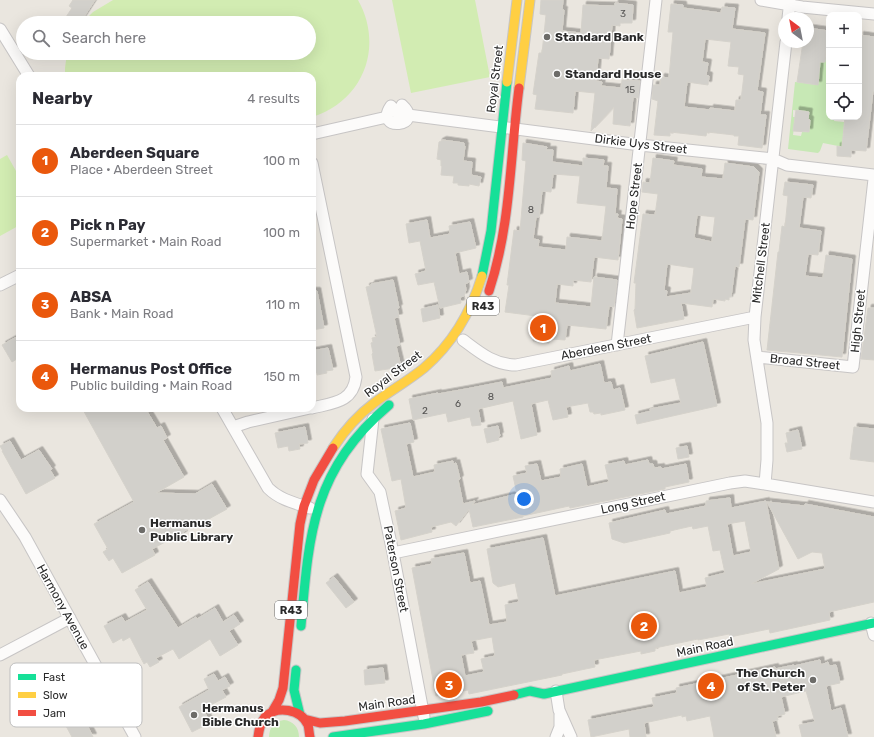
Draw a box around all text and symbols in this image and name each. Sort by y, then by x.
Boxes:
house number: 3 [620,8,626,20]
north arrow [778,12,814,48]
map controls [826,12,862,120]
button: + [826,12,862,48]
search box [16,16,316,60]
icon: search [30,27,52,49]
text: Search here [62,29,146,47]
place label: Standard Bank [555,30,644,44]
marker: Standard Bank [542,32,552,42]
street label: Royal Street [484,44,506,114]
button: − [826,48,862,84]
place label: Standard House [565,67,661,81]
marker: Standard House [552,69,562,79]
house number: 15 [625,84,635,96]
button: locate [826,84,862,120]
text: Nearby [32,88,93,108]
text: 4 results [247,91,300,106]
street label: Dirkie Uys Street [594,131,688,157]
text: Aberdeen Square [70,144,200,162]
text: 1 [42,153,48,168]
text: 100 m [263,153,300,168]
text: Place · Aberdeen Street [70,162,213,177]
street label: Hope Street [623,162,645,230]
house number: 8 [528,204,534,216]
text: Pick n Pay [70,216,146,234]
street label: Mitchell Street [749,222,773,304]
text: 2 [41,225,49,240]
text: 100 m [263,225,300,240]
text: Supermarket · Main Road [70,234,221,249]
text: ABSA [70,288,112,306]
street label: High Street [848,288,868,353]
text: 3 [41,297,49,312]
text: 110 m [266,297,300,312]
road number: R43 [467,297,499,315]
text: Bank · Main Road [70,306,174,321]
pin: 1 [530,313,556,343]
street label: Aberdeen Street [560,331,653,363]
street label: Royal Street [362,348,425,400]
street label: Broad Street [769,351,841,373]
text: Hermanus Post Office [70,360,232,378]
text: 4 [41,369,49,384]
text: 150 m [264,369,300,384]
text: Public building · Main Road [70,378,232,393]
house number: 8 [488,391,494,403]
house number: 6 [455,398,461,410]
house number: 2 [422,405,428,417]
your location [514,489,534,509]
street label: Long Street [599,489,667,517]
place label: Hermanus Public Library [150,516,233,544]
street label: Paterson Street [381,524,411,614]
marker: Hermanus Public Library [137,525,147,535]
street label: Harmony Avenue [34,562,92,652]
road number: R43 [275,601,307,619]
pin: 2 [631,611,657,641]
street label: Main Road [675,634,735,660]
legend [10,663,142,727]
place label: The Church of St. Peter [736,666,806,694]
pin: 3 [436,670,462,700]
text: Fast [43,671,66,684]
pin: 4 [698,671,724,701]
marker: The Church of St. Peter [808,675,818,685]
text: Slow [43,689,68,702]
street label: Main Road [357,692,417,714]
place label: Hermanus Bible Church [202,701,279,729]
text: Jam [43,707,66,720]
marker: Hermanus Bible Church [189,710,199,720]

